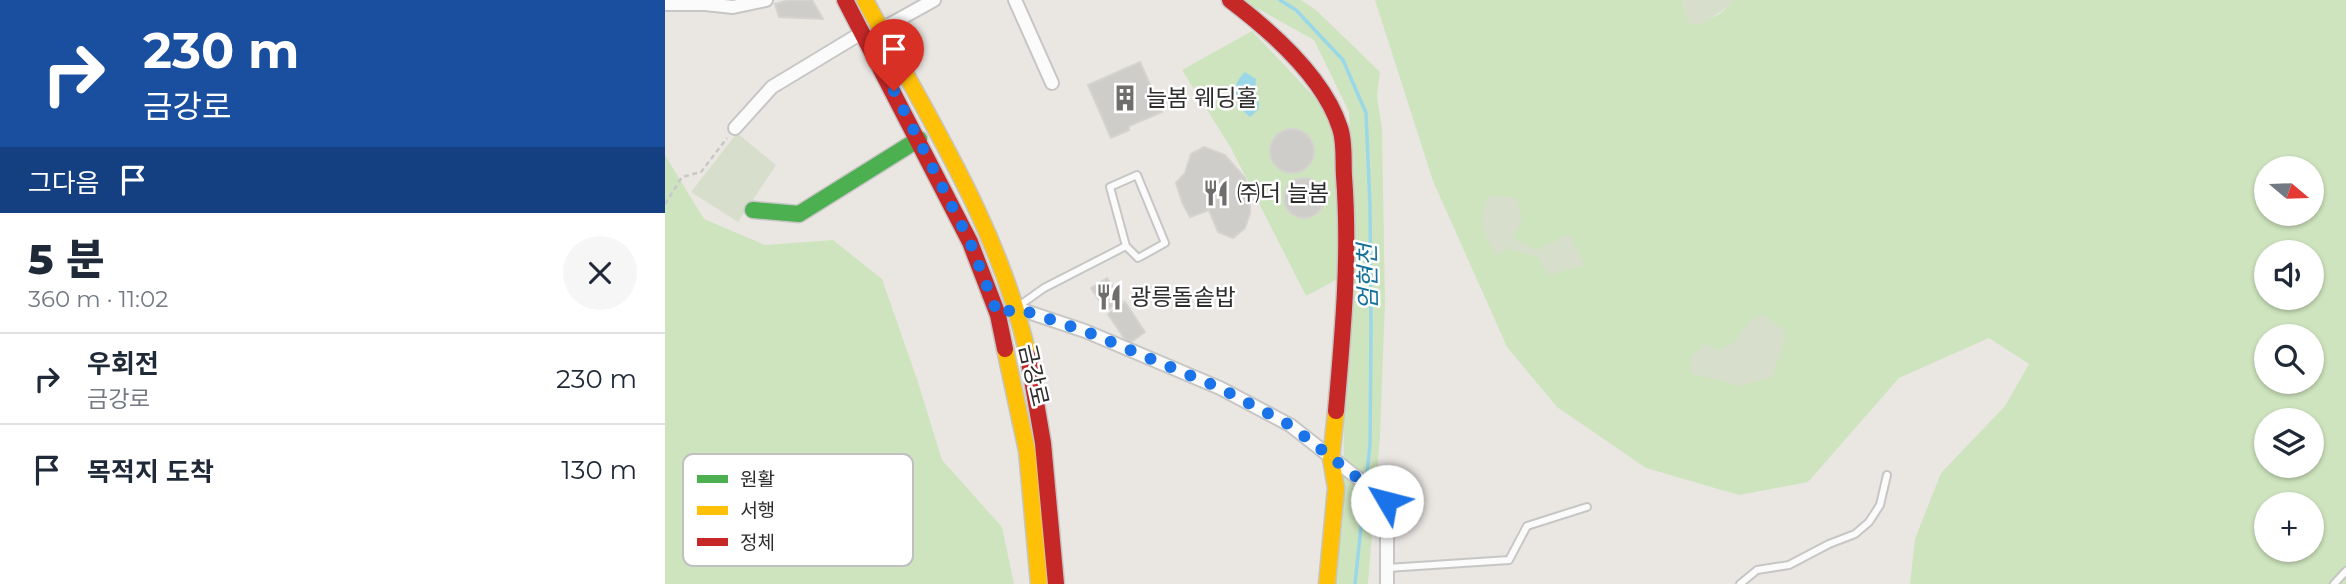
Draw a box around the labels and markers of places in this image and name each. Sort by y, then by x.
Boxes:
pin [864,19,924,91]
building icon: 늘봄 웨딩홀 [1110,83,1140,113]
place label: 늘봄 웨딩홀 [1146,84,1258,112]
restaurant icon: ㈜더 늘봄 [1201,178,1231,208]
place label: ㈜더 늘봄 [1237,179,1330,207]
restaurant icon: 광릉돌솥밥 [1094,282,1124,312]
place label: 광릉돌솥밥 [1130,283,1236,311]

